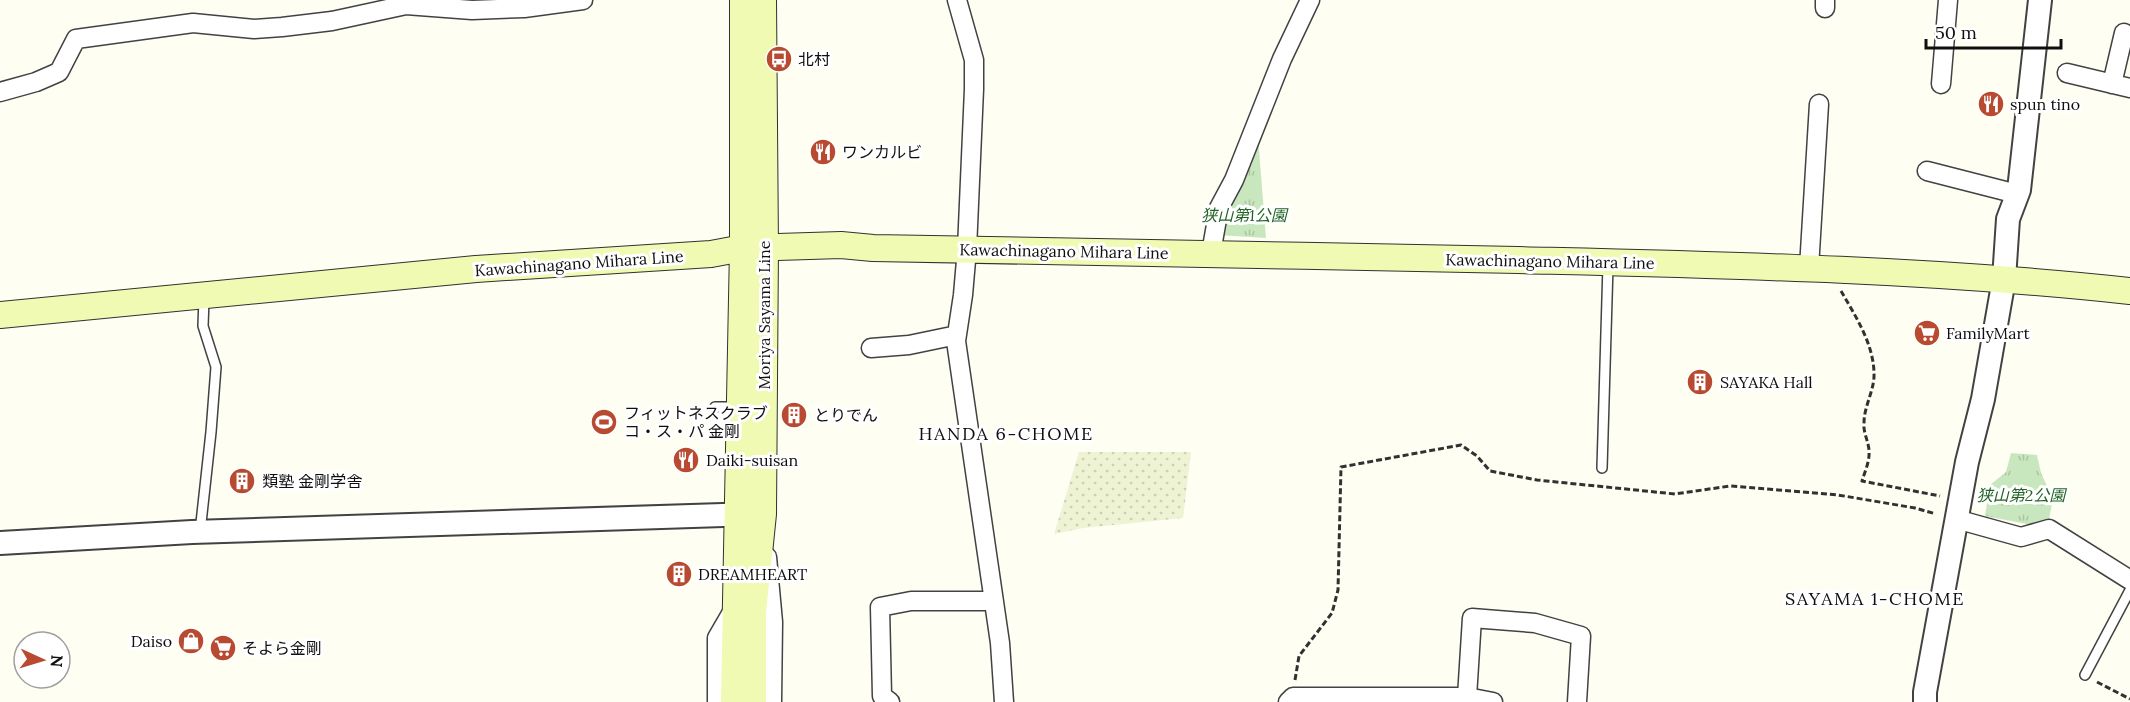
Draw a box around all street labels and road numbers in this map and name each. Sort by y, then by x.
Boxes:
street label: Kawachinagano Mihara Line [959,239,1169,263]
street label: Moriya Sayama Line [754,240,774,389]
street label: Kawachinagano Mihara Line [474,246,684,280]
street label: Kawachinagano Mihara Line [1445,249,1655,273]

